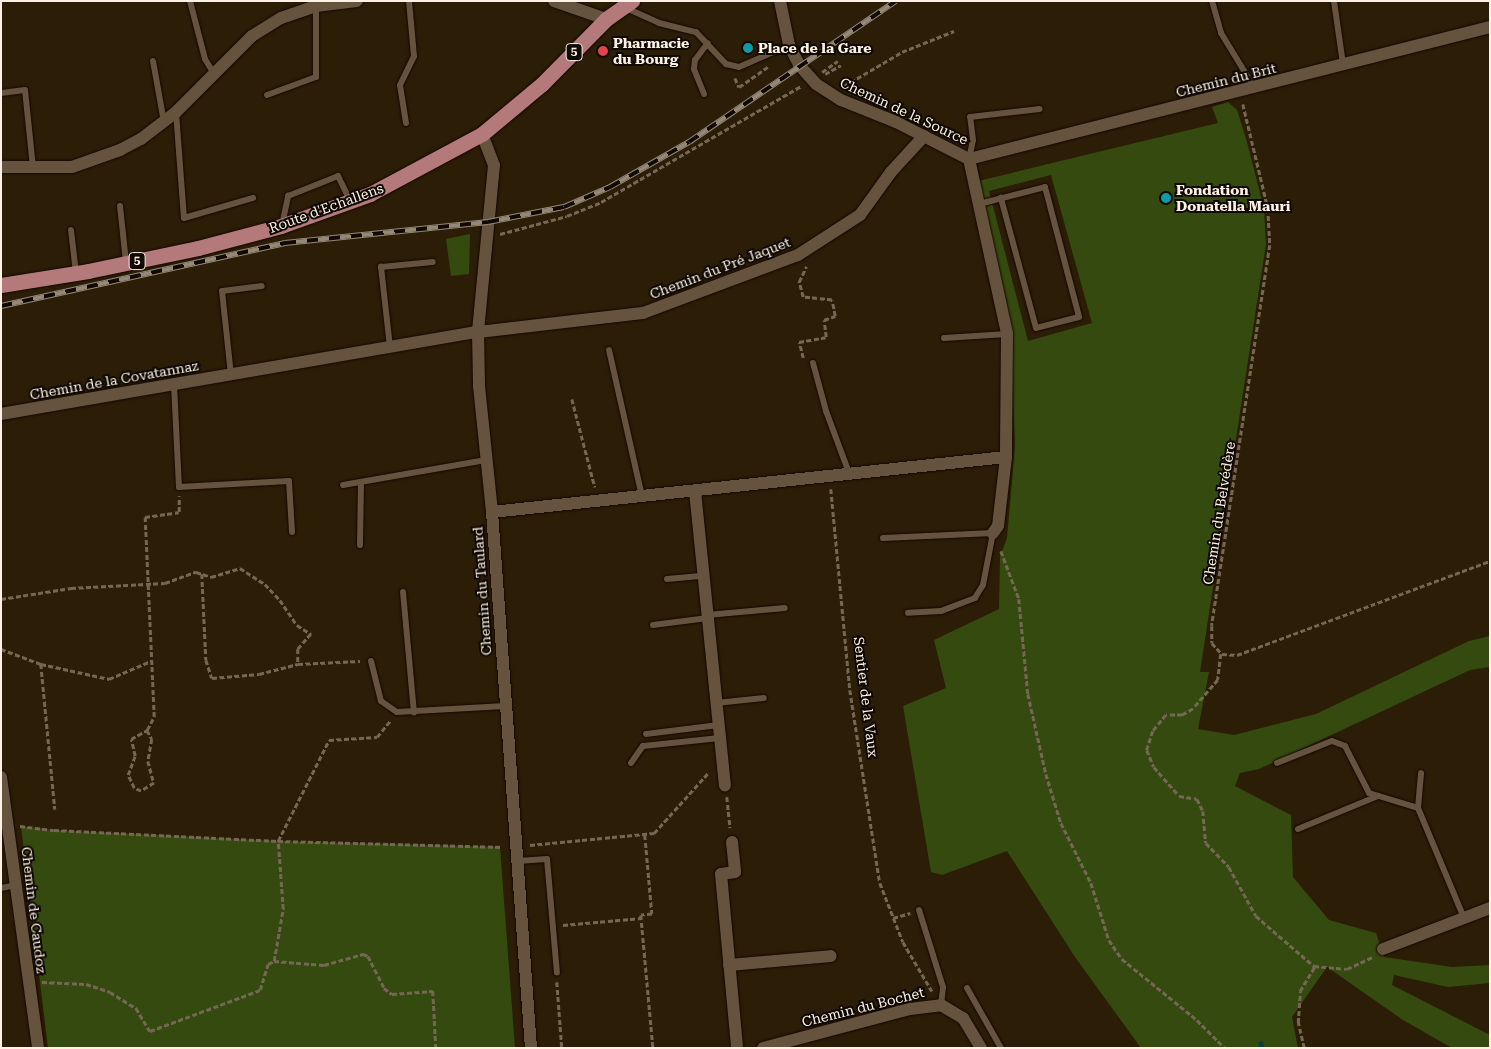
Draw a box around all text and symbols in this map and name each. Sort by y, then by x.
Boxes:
place label: Pharmacie du Bourg [613,35,689,68]
place label: Place de la Gare [758,40,871,56]
road number: 5 [565,42,583,62]
marker: Place de la Gare [742,42,754,54]
marker: Pharmacie du Bourg [597,45,609,57]
street label: Chemin du Brit [1174,59,1278,101]
street label: Chemin de la Source [837,74,971,148]
street label: Route d'Echallens [266,179,386,237]
place label: Fondation Donatella Mauri [1176,182,1290,214]
marker: Fondation Donatella Mauri [1160,192,1172,204]
street label: Chemin du Pré Jaquet [647,233,793,303]
road number: 5 [128,252,146,270]
street label: Chemin de la Covatannaz [28,357,200,403]
street label: Chemin du Belvédère [1199,440,1239,586]
street label: Chemin du Taulard [469,526,495,656]
street label: Sentier de la Vaux [850,636,882,758]
street label: Chemin de Caudoz [18,846,50,974]
street label: Chemin du Bochet [800,984,926,1030]

